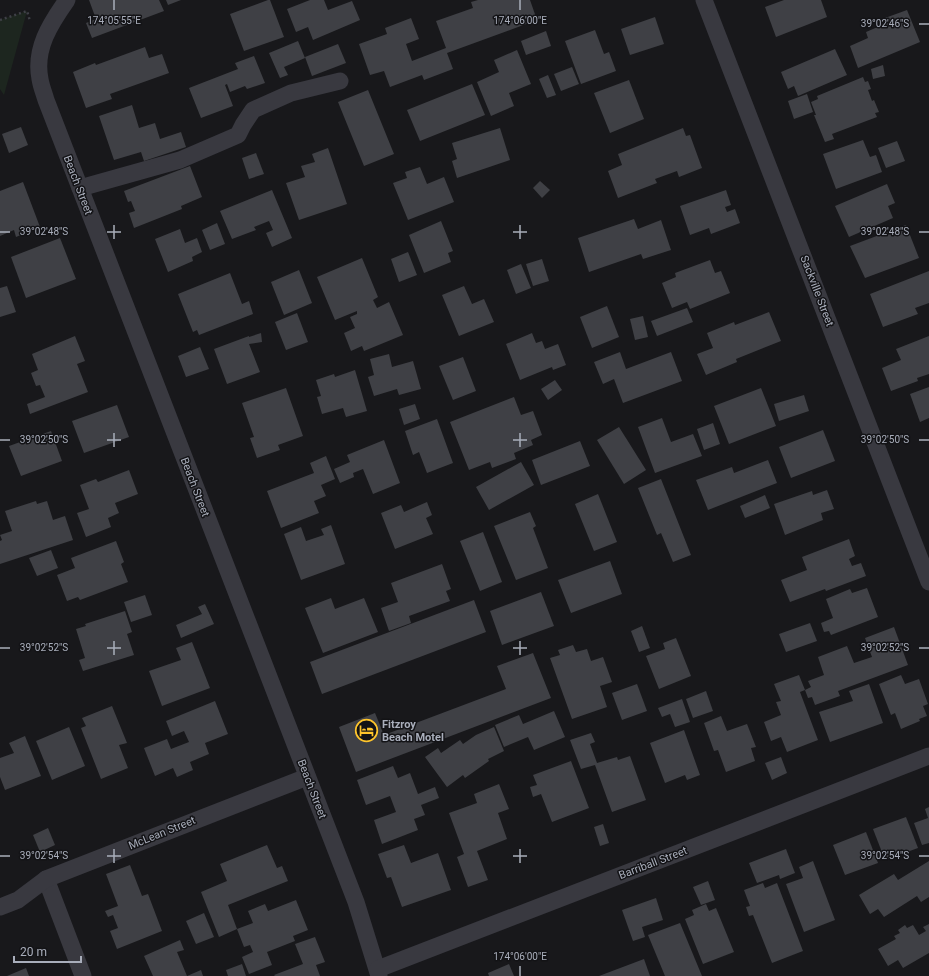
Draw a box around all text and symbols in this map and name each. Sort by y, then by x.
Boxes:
text: 174°05'55"E [87,15,141,26]
text: 174°06'00"E [493,15,547,26]
text: 39°02'46"S [861,18,909,29]
street label: Beach Street [61,154,95,217]
text: 39°02'48"S [20,226,68,237]
text: 39°02'48"S [861,226,909,237]
street label: Sackville Street [798,254,837,329]
text: 39°02'50"S [20,434,68,445]
text: 39°02'50"S [861,434,909,445]
street label: Beach Street [178,456,212,519]
text: 39°02'52"S [20,642,68,653]
text: 39°02'52"S [861,642,909,653]
hotel icon: Fitzroy Beach Motel [353,717,379,743]
place label: Fitzroy Beach Motel [382,718,444,744]
street label: Beach Street [295,758,329,821]
street label: McLean Street [127,814,198,852]
street label: Barriball Street [617,844,689,882]
text: 39°02'54"S [20,850,68,861]
text: 39°02'54"S [861,850,909,861]
scale bar [14,938,81,964]
text: 20 m [20,945,47,959]
text: 174°06'00"E [493,951,547,962]

